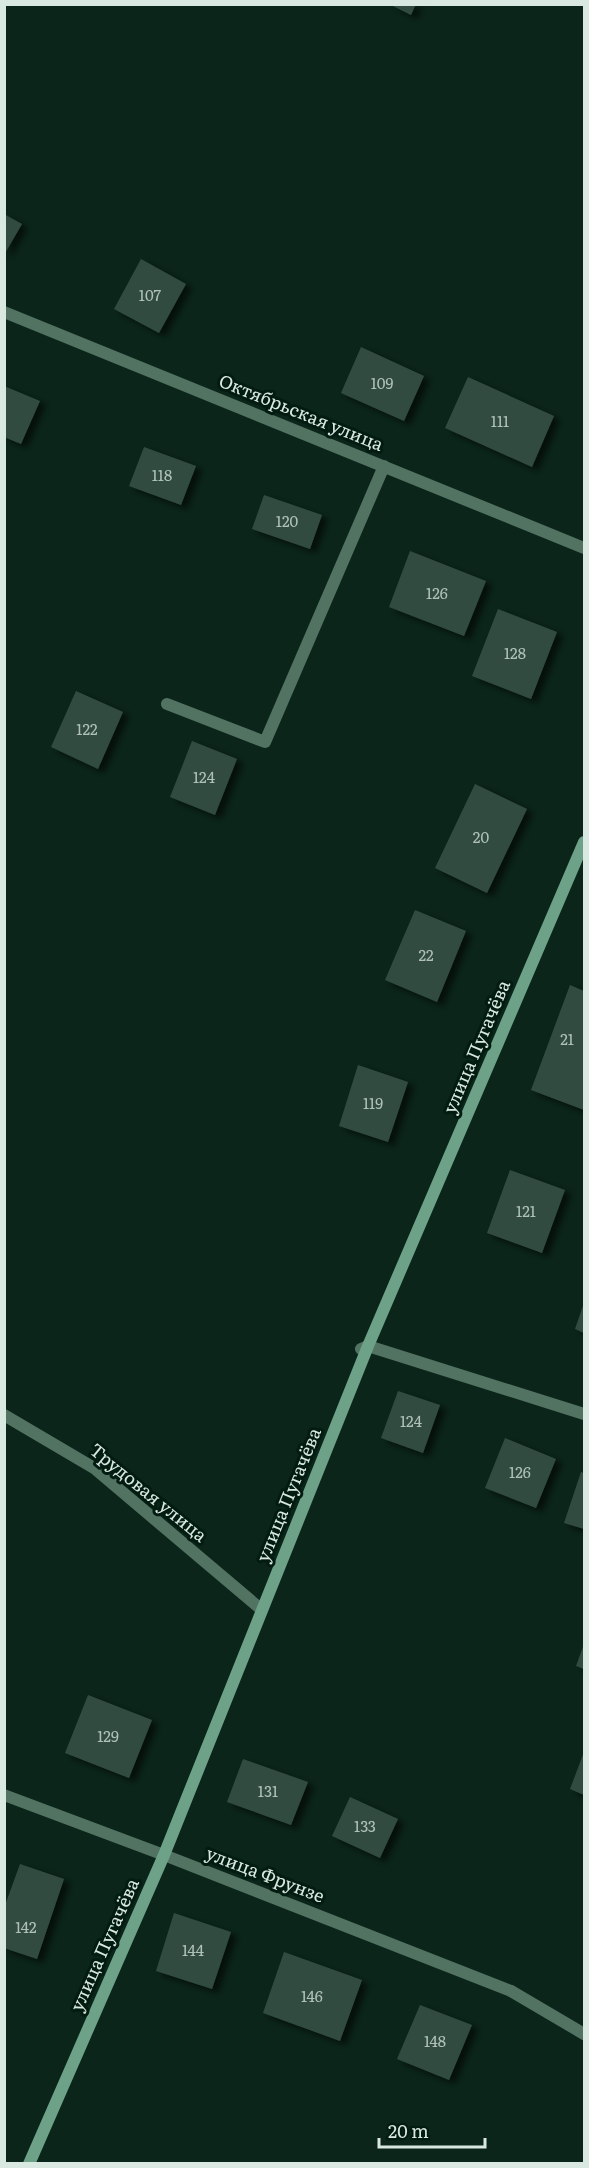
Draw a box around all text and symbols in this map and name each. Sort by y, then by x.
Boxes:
house number: 107 [139,283,162,306]
street label: Октябрьская улица [215,366,388,457]
house number: 109 [371,371,393,394]
house number: 111 [491,409,509,432]
house number: 118 [152,463,172,486]
house number: 120 [276,509,299,532]
house number: 126 [426,581,448,604]
house number: 128 [504,641,526,664]
house number: 122 [76,717,98,740]
house number: 124 [193,765,215,788]
house number: 20 [473,825,489,848]
house number: 22 [418,943,434,966]
street label: улица Пугачёва [435,975,516,1117]
house number: 21 [560,1027,574,1050]
house number: 119 [363,1091,383,1114]
house number: 121 [516,1199,536,1222]
house number: 124 [400,1409,422,1432]
street label: улица Пугачёва [248,1423,327,1566]
street label: Трудовая улица [84,1436,214,1548]
house number: 126 [509,1460,531,1483]
house number: 129 [97,1724,119,1747]
house number: 131 [258,1779,278,1802]
house number: 133 [354,1814,376,1837]
street label: улица Фрунзе [202,1839,329,1909]
street label: улица Пугачёва [62,1873,145,2015]
house number: 142 [15,1915,37,1938]
house number: 144 [182,1938,204,1961]
house number: 146 [301,1984,323,2007]
house number: 148 [424,2029,446,2052]
scale bar [379,2111,486,2149]
text: 20 m [388,2117,429,2144]

